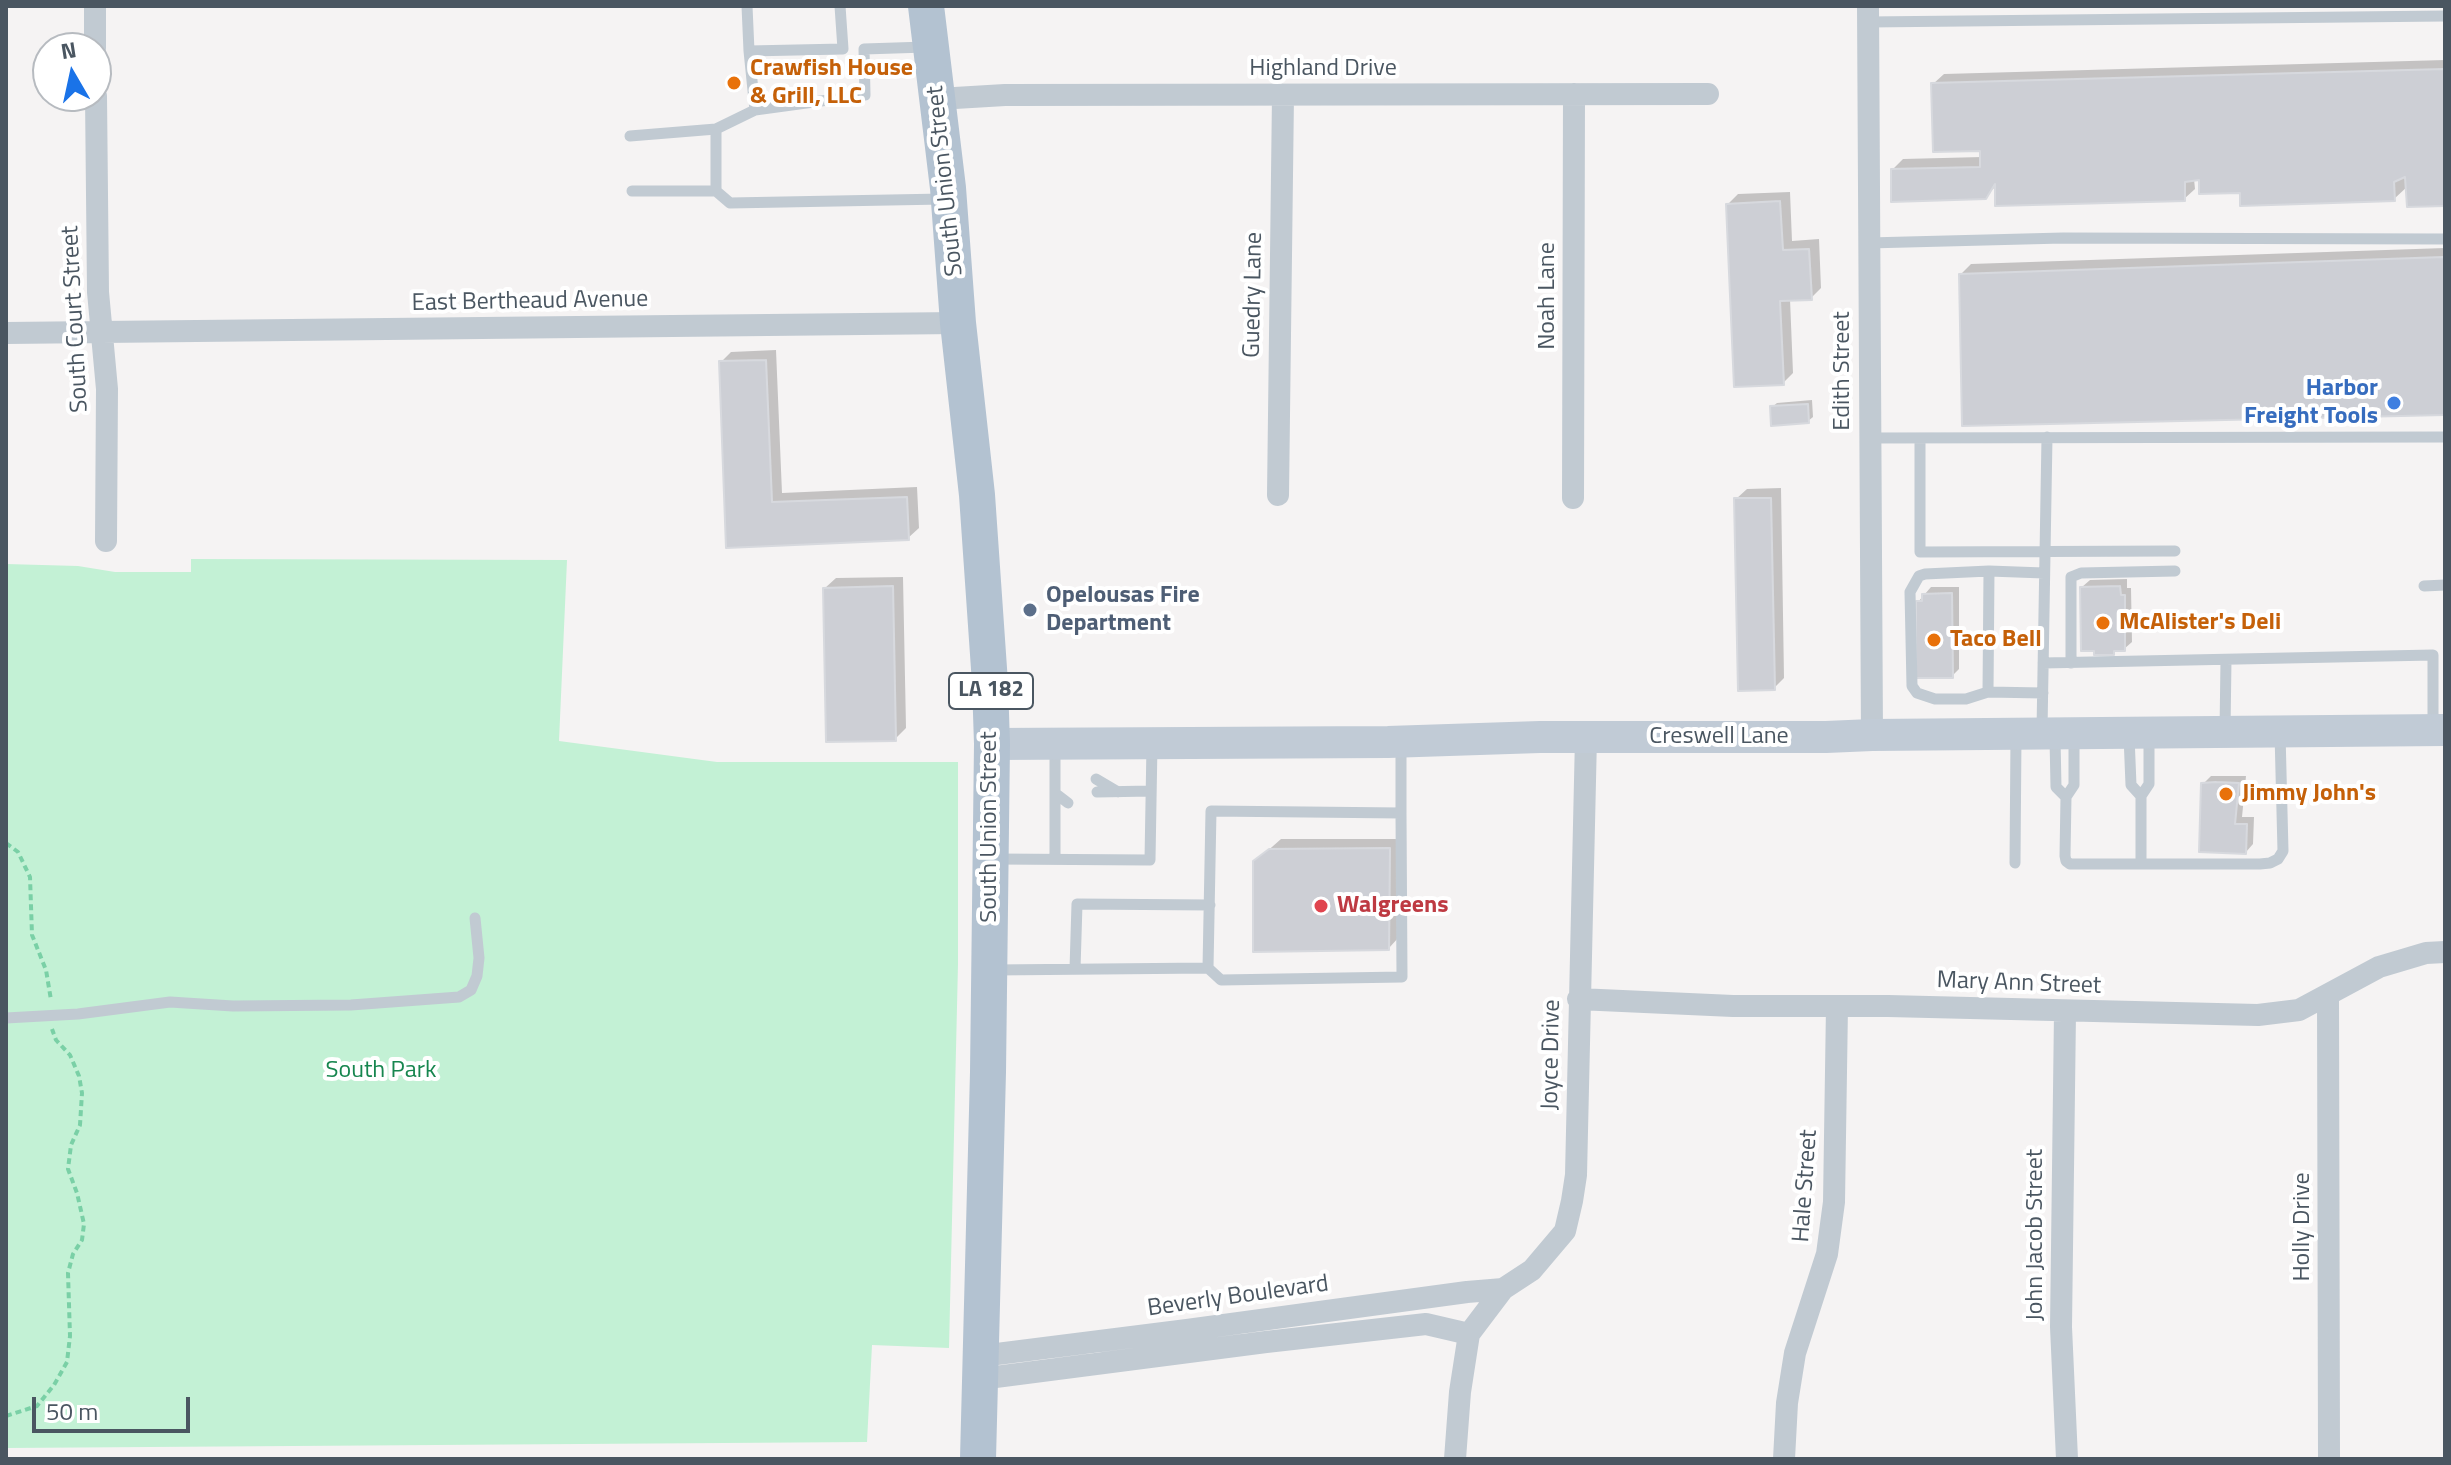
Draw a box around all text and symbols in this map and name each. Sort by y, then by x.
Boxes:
north arrow [32,32,112,112]
text: N [58,32,79,68]
place label: Crawfish House & Grill, LLC [750,55,913,111]
street label: Highland Drive [1249,55,1397,83]
marker: Crawfish House & Grill, LLC [725,74,743,92]
street label: South Union Street [922,84,970,278]
street label: South Court Street [57,225,95,413]
street label: Guedry Lane [1239,232,1269,358]
street label: Noah Lane [1534,242,1562,350]
street label: East Bertheaud Avenue [411,286,649,318]
street label: Edith Street [1829,311,1857,431]
place label: Harbor Freight Tools [2244,375,2378,431]
marker: Harbor Freight Tools [2385,394,2403,412]
place label: Opelousas Fire Department [1046,582,1200,638]
marker: Opelousas Fire Department [1021,601,1039,619]
place label: McAlister's Deli [2119,609,2281,637]
marker: McAlister's Deli [2094,614,2112,632]
place label: Taco Bell [1950,626,2042,654]
marker: Taco Bell [1925,631,1943,649]
road number: LA 182 [949,673,1033,709]
street label: Creswell Lane [1649,723,1789,751]
street label: South Union Street [976,731,1004,923]
place label: Jimmy John's [2242,780,2376,808]
marker: Jimmy John's [2217,785,2235,803]
place label: Walgreens [1337,892,1449,920]
marker: Walgreens [1312,897,1330,915]
street label: Mary Ann Street [1936,967,2102,1001]
street label: Joyce Drive [1537,999,1567,1111]
park label: South Park [326,1057,436,1085]
street label: Hale Street [1788,1129,1824,1243]
street label: John Jacob Street [2022,1149,2050,1321]
street label: Holly Drive [2289,1172,2317,1282]
street label: Beverly Boulevard [1146,1270,1330,1324]
scale bar [36,1381,194,1431]
text: 50 m [46,1393,98,1429]

